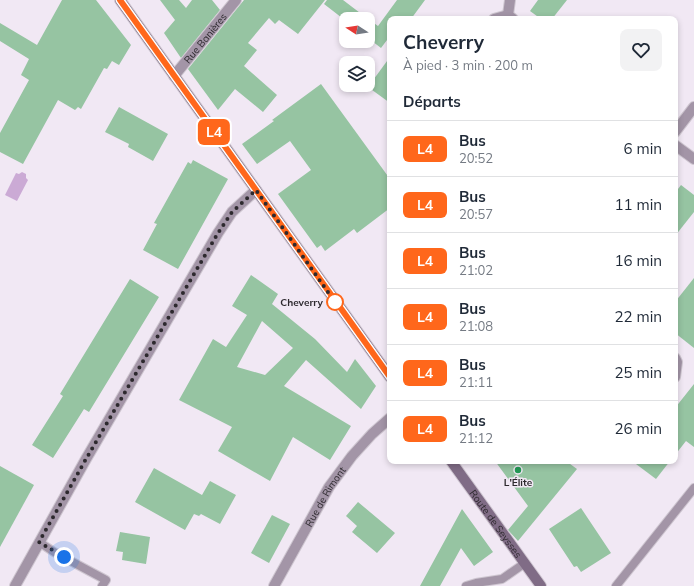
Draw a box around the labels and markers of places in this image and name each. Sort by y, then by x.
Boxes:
marker: Cheverry [326,293,344,311]
place label: Cheverry [280,296,324,309]
marker: L'Élite [513,465,523,475]
place label: L'Élite [504,476,533,489]

